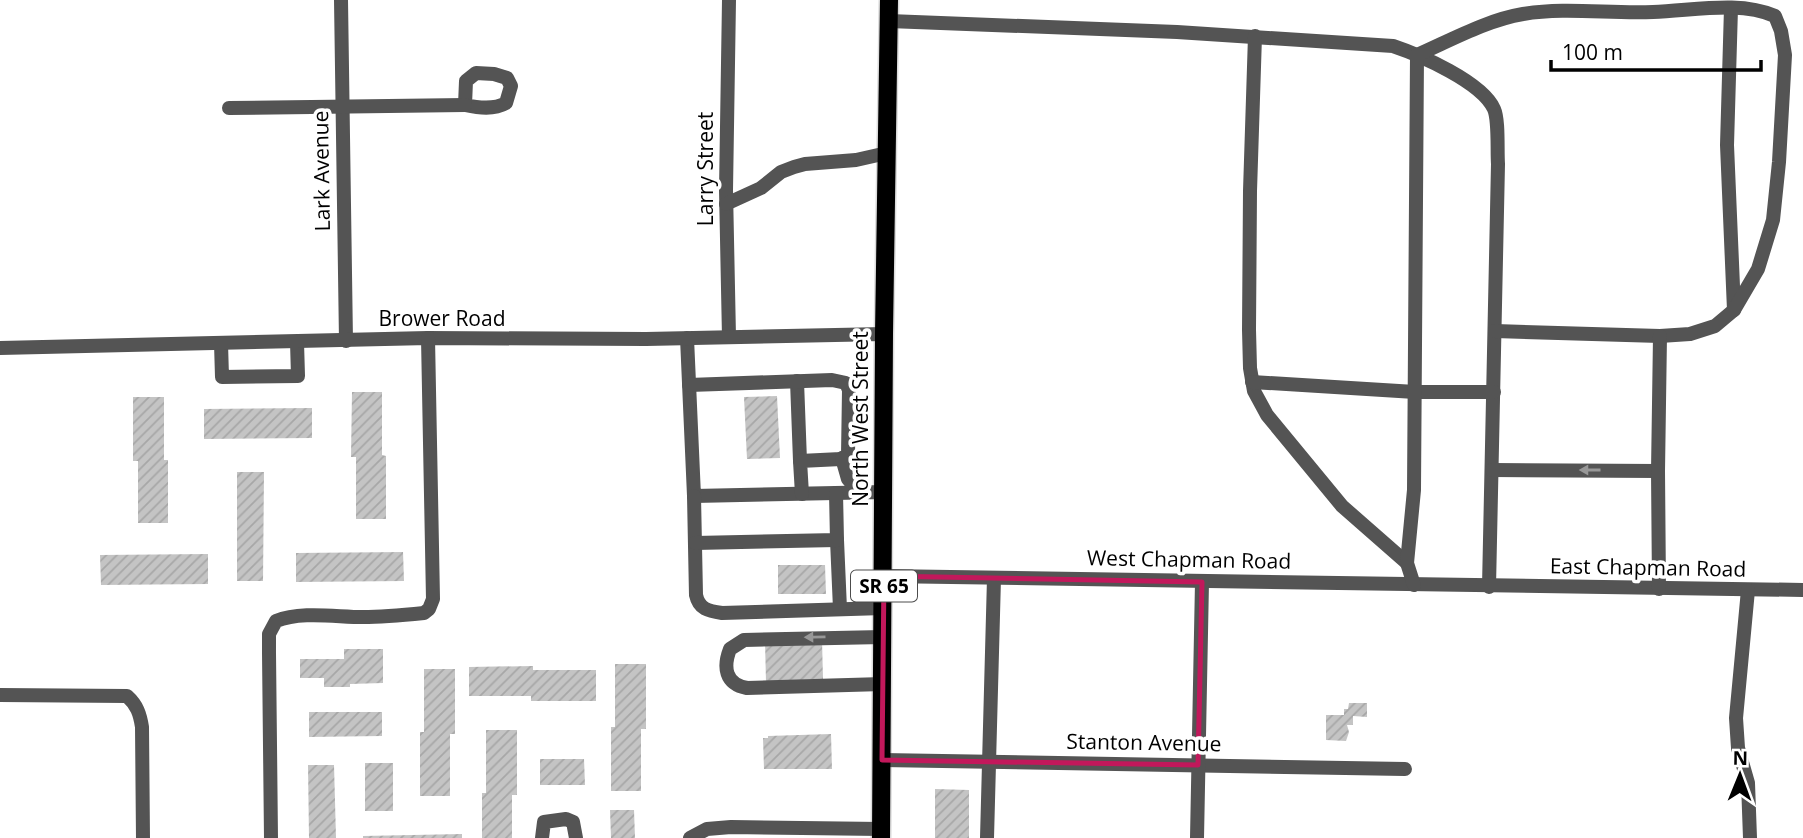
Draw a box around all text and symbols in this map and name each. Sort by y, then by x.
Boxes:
scale bar [1551,28,1761,72]
text: 100 m [1562,38,1623,66]
street label: Lark Avenue [306,110,336,232]
street label: Larry Street [691,112,719,226]
street label: Brower Road [379,304,506,332]
street label: North West Street [846,331,874,507]
one-way arrow [1578,465,1600,476]
street label: West Chapman Road [1087,543,1291,575]
street label: East Chapman Road [1550,551,1746,583]
road number: SR 65 [851,570,917,601]
one-way arrow [804,632,826,643]
street label: Stanton Avenue [1066,727,1222,757]
north arrow [1705,740,1775,810]
text: N [1732,745,1748,771]

